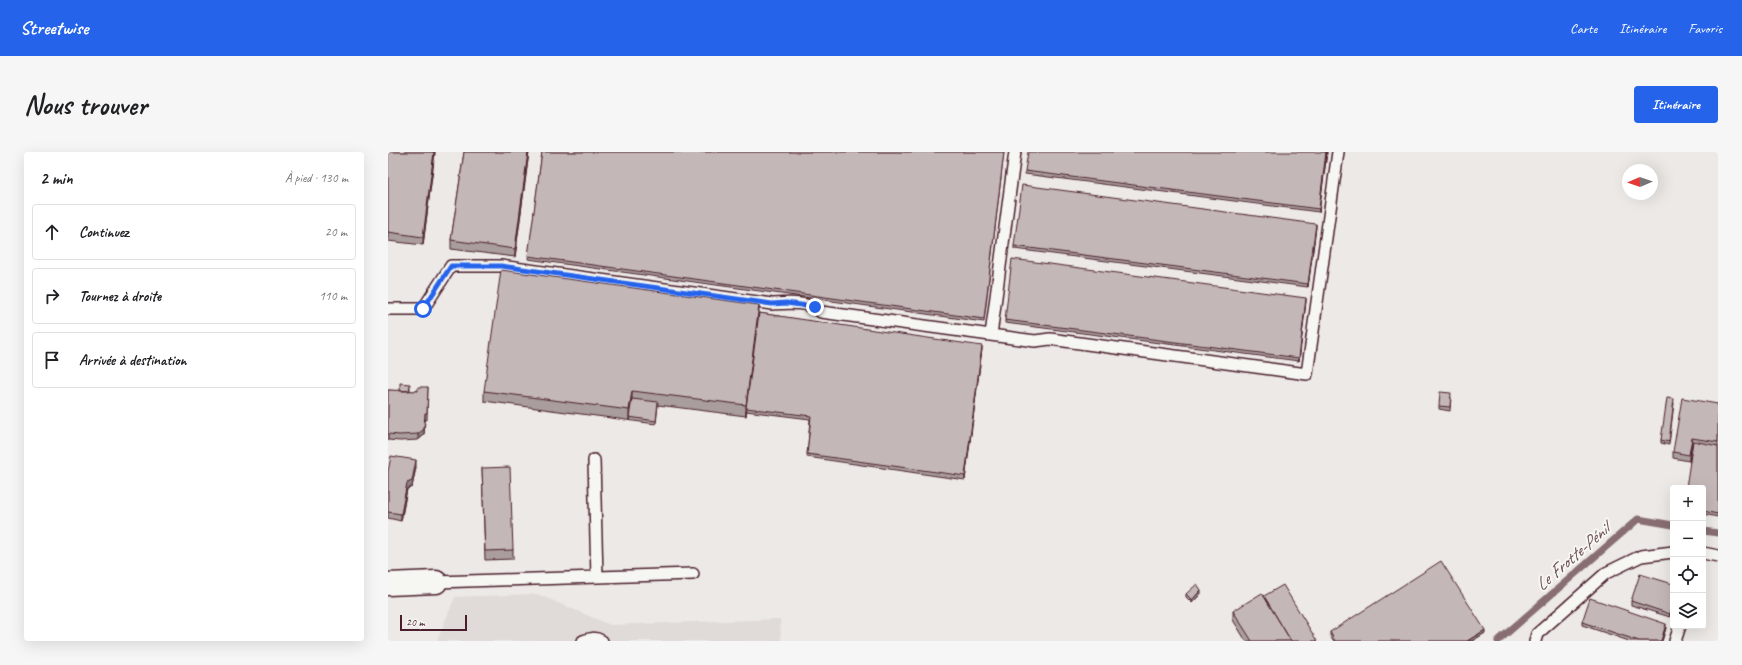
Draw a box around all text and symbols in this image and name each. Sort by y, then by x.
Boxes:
text: Streetwise [20,16,88,40]
text: Carte [1570,20,1597,37]
text: Itinéraire [1619,20,1666,37]
text: Favoris [1688,20,1722,37]
button: Itinéraire [1634,86,1718,123]
text: Nous trouver [24,87,147,122]
north arrow [1622,164,1658,200]
text: 2 min [40,168,73,189]
text: À pied · 130 m [285,170,348,186]
icon: ahead [41,221,63,243]
text: Continuez [79,223,129,242]
text: 20 m [325,224,347,240]
icon: right [41,285,63,307]
text: Tournez à droite [79,287,161,306]
text: 110 m [319,288,347,304]
route end [806,298,824,316]
route start [414,300,432,318]
icon: arrive [41,349,63,371]
text: Arrivée à destination [79,351,187,370]
map controls [1670,485,1706,629]
button: + [1670,485,1706,521]
water label: Le Frotte-Pénil [1530,515,1618,595]
button: − [1670,521,1706,557]
button: locate [1670,557,1706,593]
button: layers [1670,593,1706,629]
scale bar [400,613,467,632]
text: 20 m [406,615,425,629]

